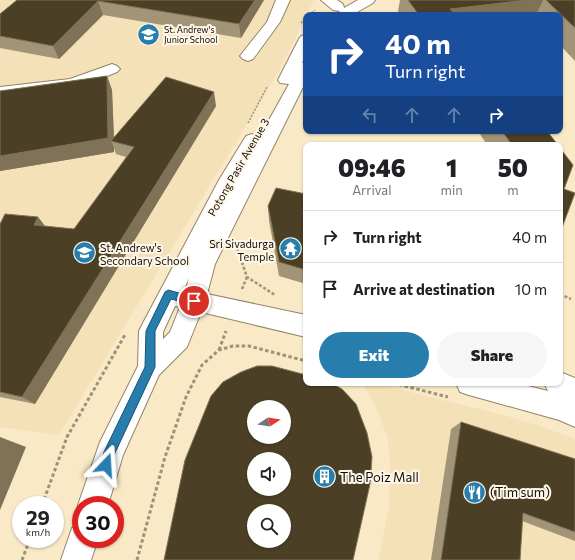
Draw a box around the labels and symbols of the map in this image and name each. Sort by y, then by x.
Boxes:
school or university icon: St. Andrew's Junior School [136,21,162,47]
place label: St. Andrew's Junior School [164,24,218,45]
street label: Potong Pasir Avenue 3 [205,116,271,218]
temple icon: Sri Sivadurga Temple [277,236,303,262]
place label: Sri Sivadurga Temple [209,237,274,263]
school or university icon: St. Andrew's Secondary School [72,240,98,266]
place label: St. Andrew's Secondary School [100,241,189,267]
pin [177,284,211,318]
north arrow [247,400,291,444]
position arrow [85,444,127,486]
building icon: The Poiz Mall [312,464,338,490]
place label: The Poiz Mall [340,469,419,485]
restaurant icon: (Tim sum) [462,479,488,505]
place label: (Tim sum) [490,484,550,500]
speed limit sign: 30 [72,496,124,548]

